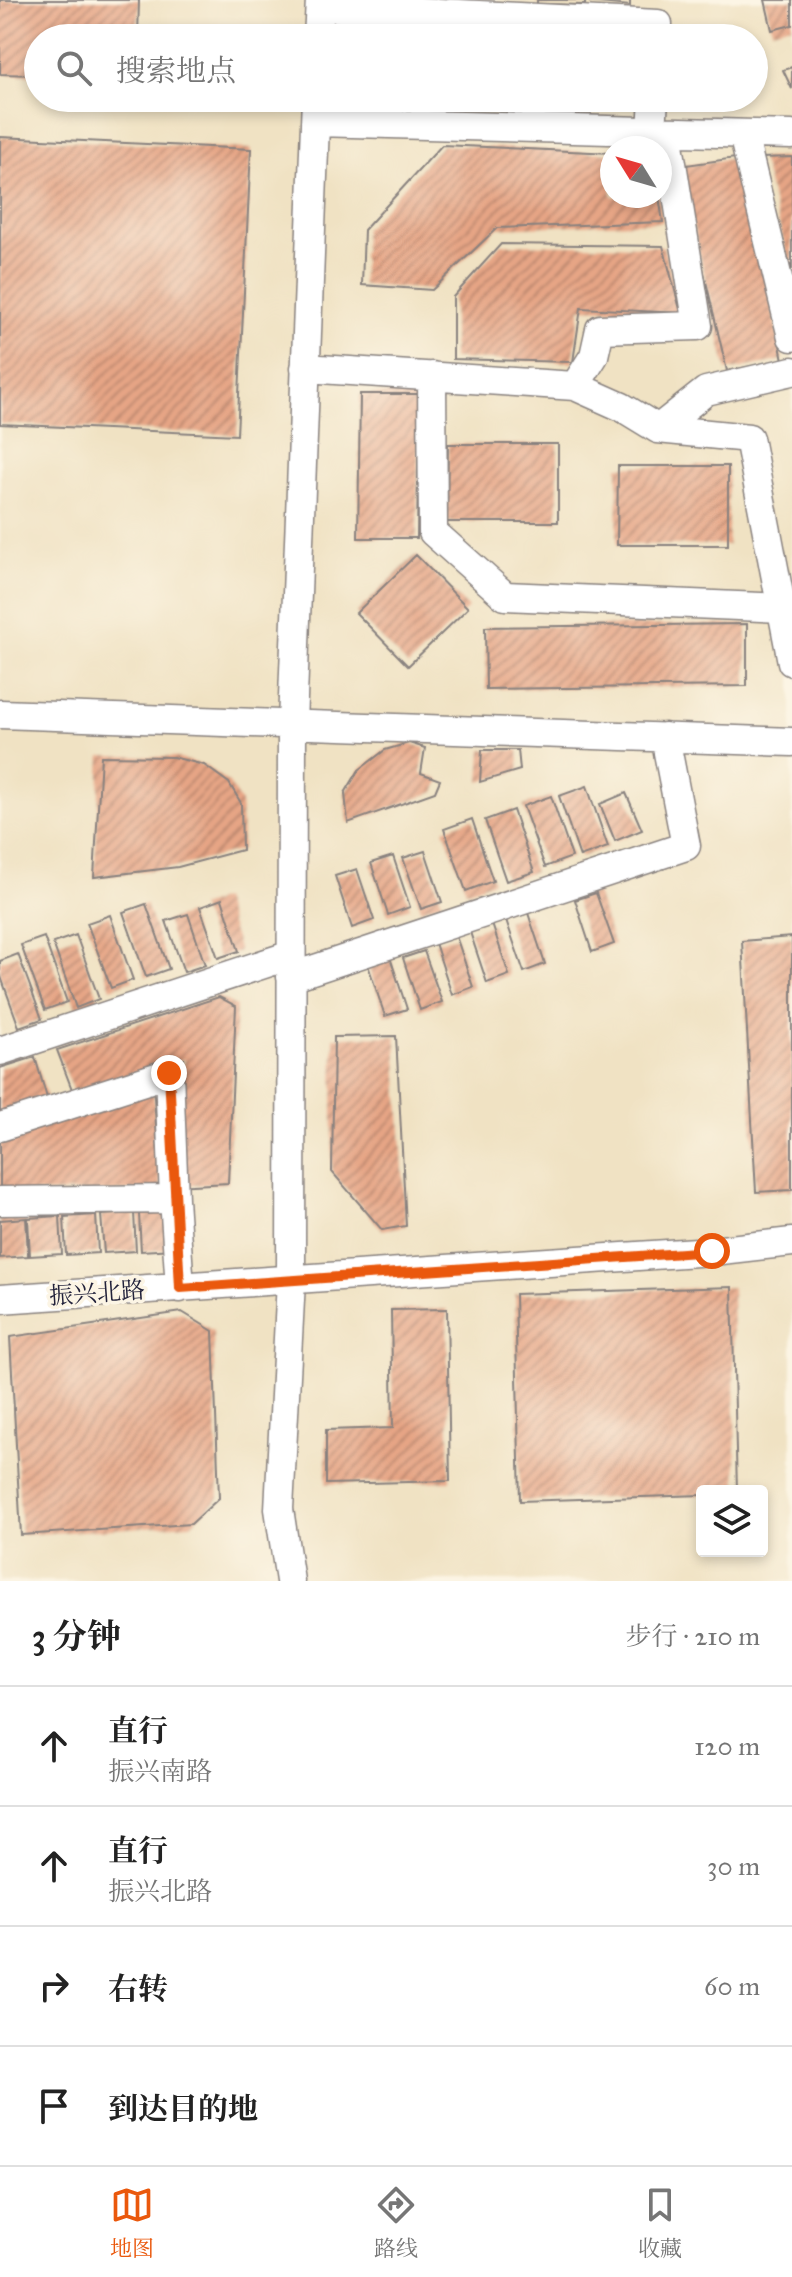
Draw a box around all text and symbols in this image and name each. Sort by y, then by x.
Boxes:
search box [24,24,768,112]
icon: search [52,46,96,90]
text: 搜索地点 [116,53,236,89]
north arrow [600,136,672,208]
route end [151,1055,187,1091]
route start [694,1233,730,1269]
street label: 振兴北路 [48,1275,146,1311]
map controls [696,1485,768,1557]
button: layers [696,1485,768,1557]
text: 3 分钟 [32,1616,121,1657]
text: 步行 · 210 m [626,1620,760,1652]
text: 直行 [108,1713,168,1749]
icon: ahead [32,1724,76,1768]
text: 120 m [694,1730,760,1762]
text: 振兴南路 [108,1755,212,1787]
text: 直行 [108,1833,168,1869]
icon: ahead [32,1844,76,1888]
text: 30 m [707,1850,760,1882]
text: 振兴北路 [108,1875,212,1907]
icon: right [32,1964,76,2008]
text: 60 m [704,1970,760,2002]
text: 右转 [108,1971,168,2007]
icon: arrive [32,2084,76,2128]
text: 到达目的地 [108,2091,258,2127]
tab: 地图 [110,2183,154,2262]
tab: 路线 [374,2183,418,2262]
tab: 收藏 [638,2183,682,2262]

